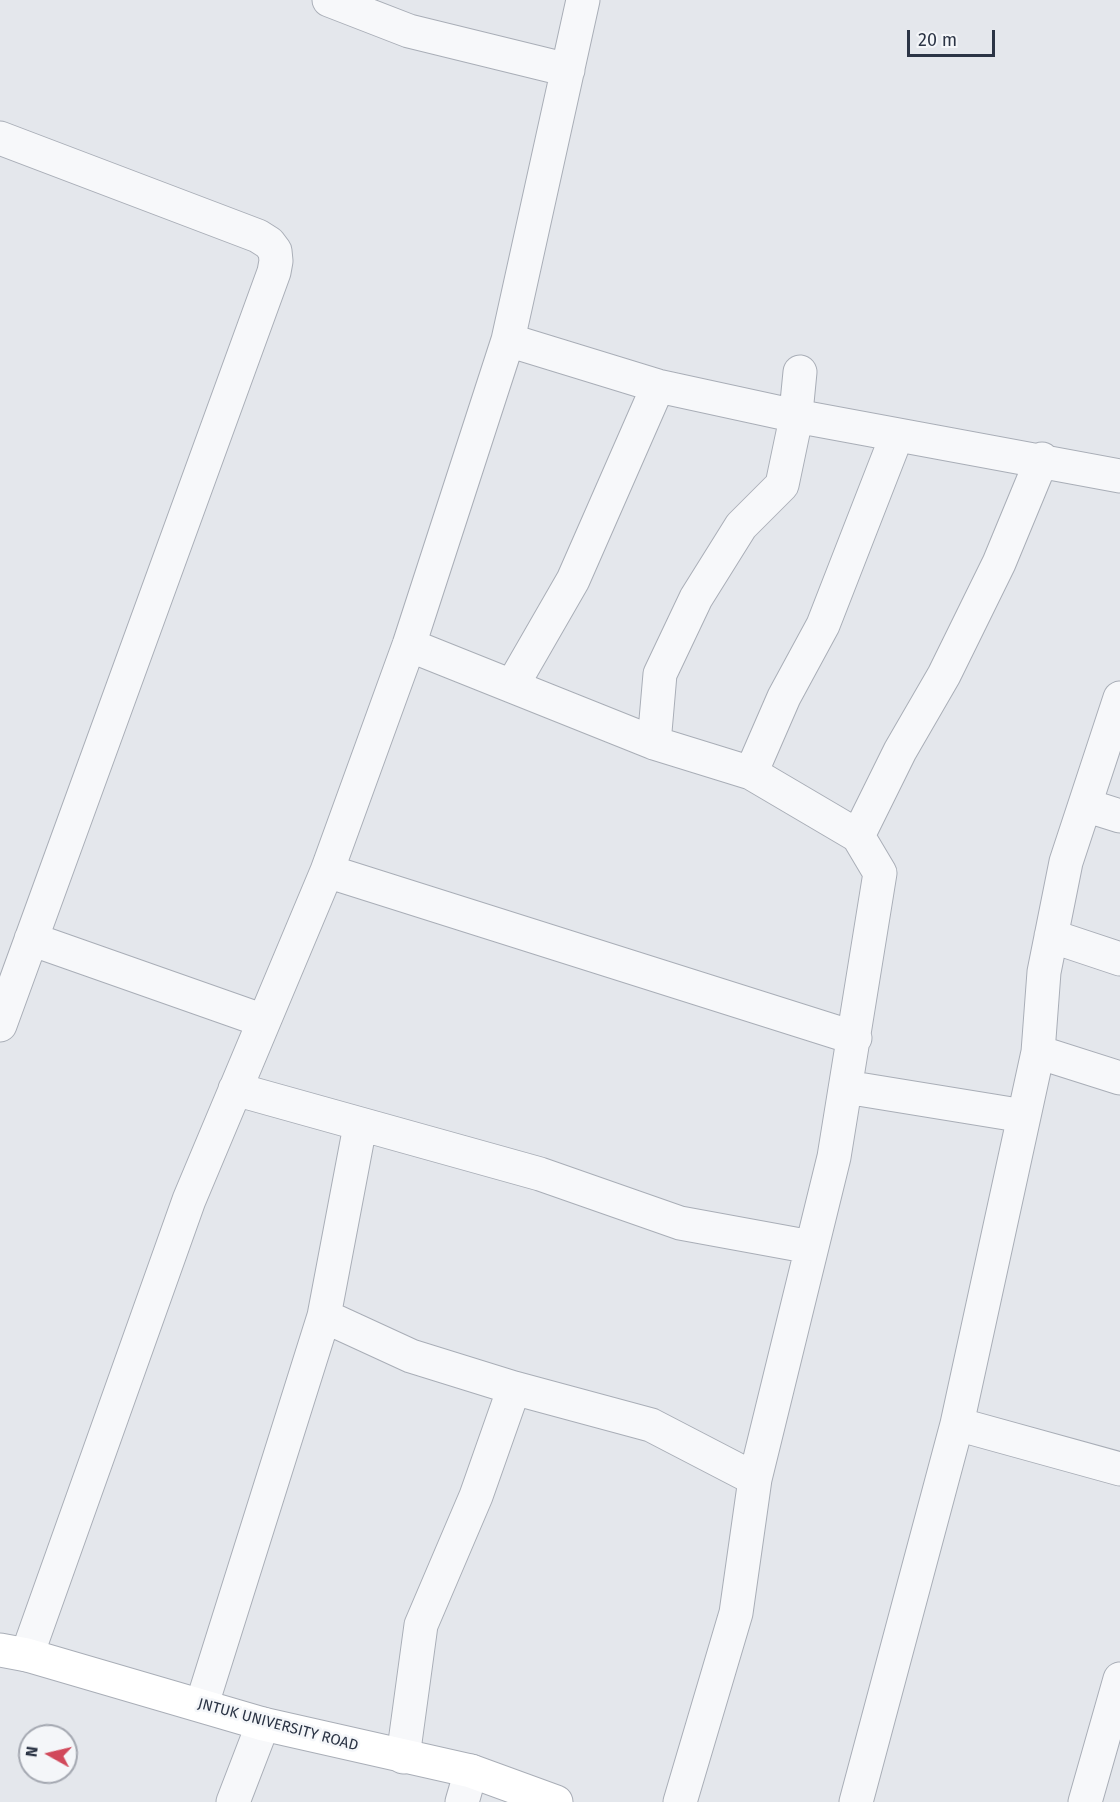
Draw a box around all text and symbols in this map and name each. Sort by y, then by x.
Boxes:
scale bar [910,18,998,56]
text: 20 m [918,29,957,51]
street label: JNTUK UNIVERSITY ROAD [196,1695,360,1755]
north arrow [18,1724,78,1784]
text: N [22,1745,42,1758]

